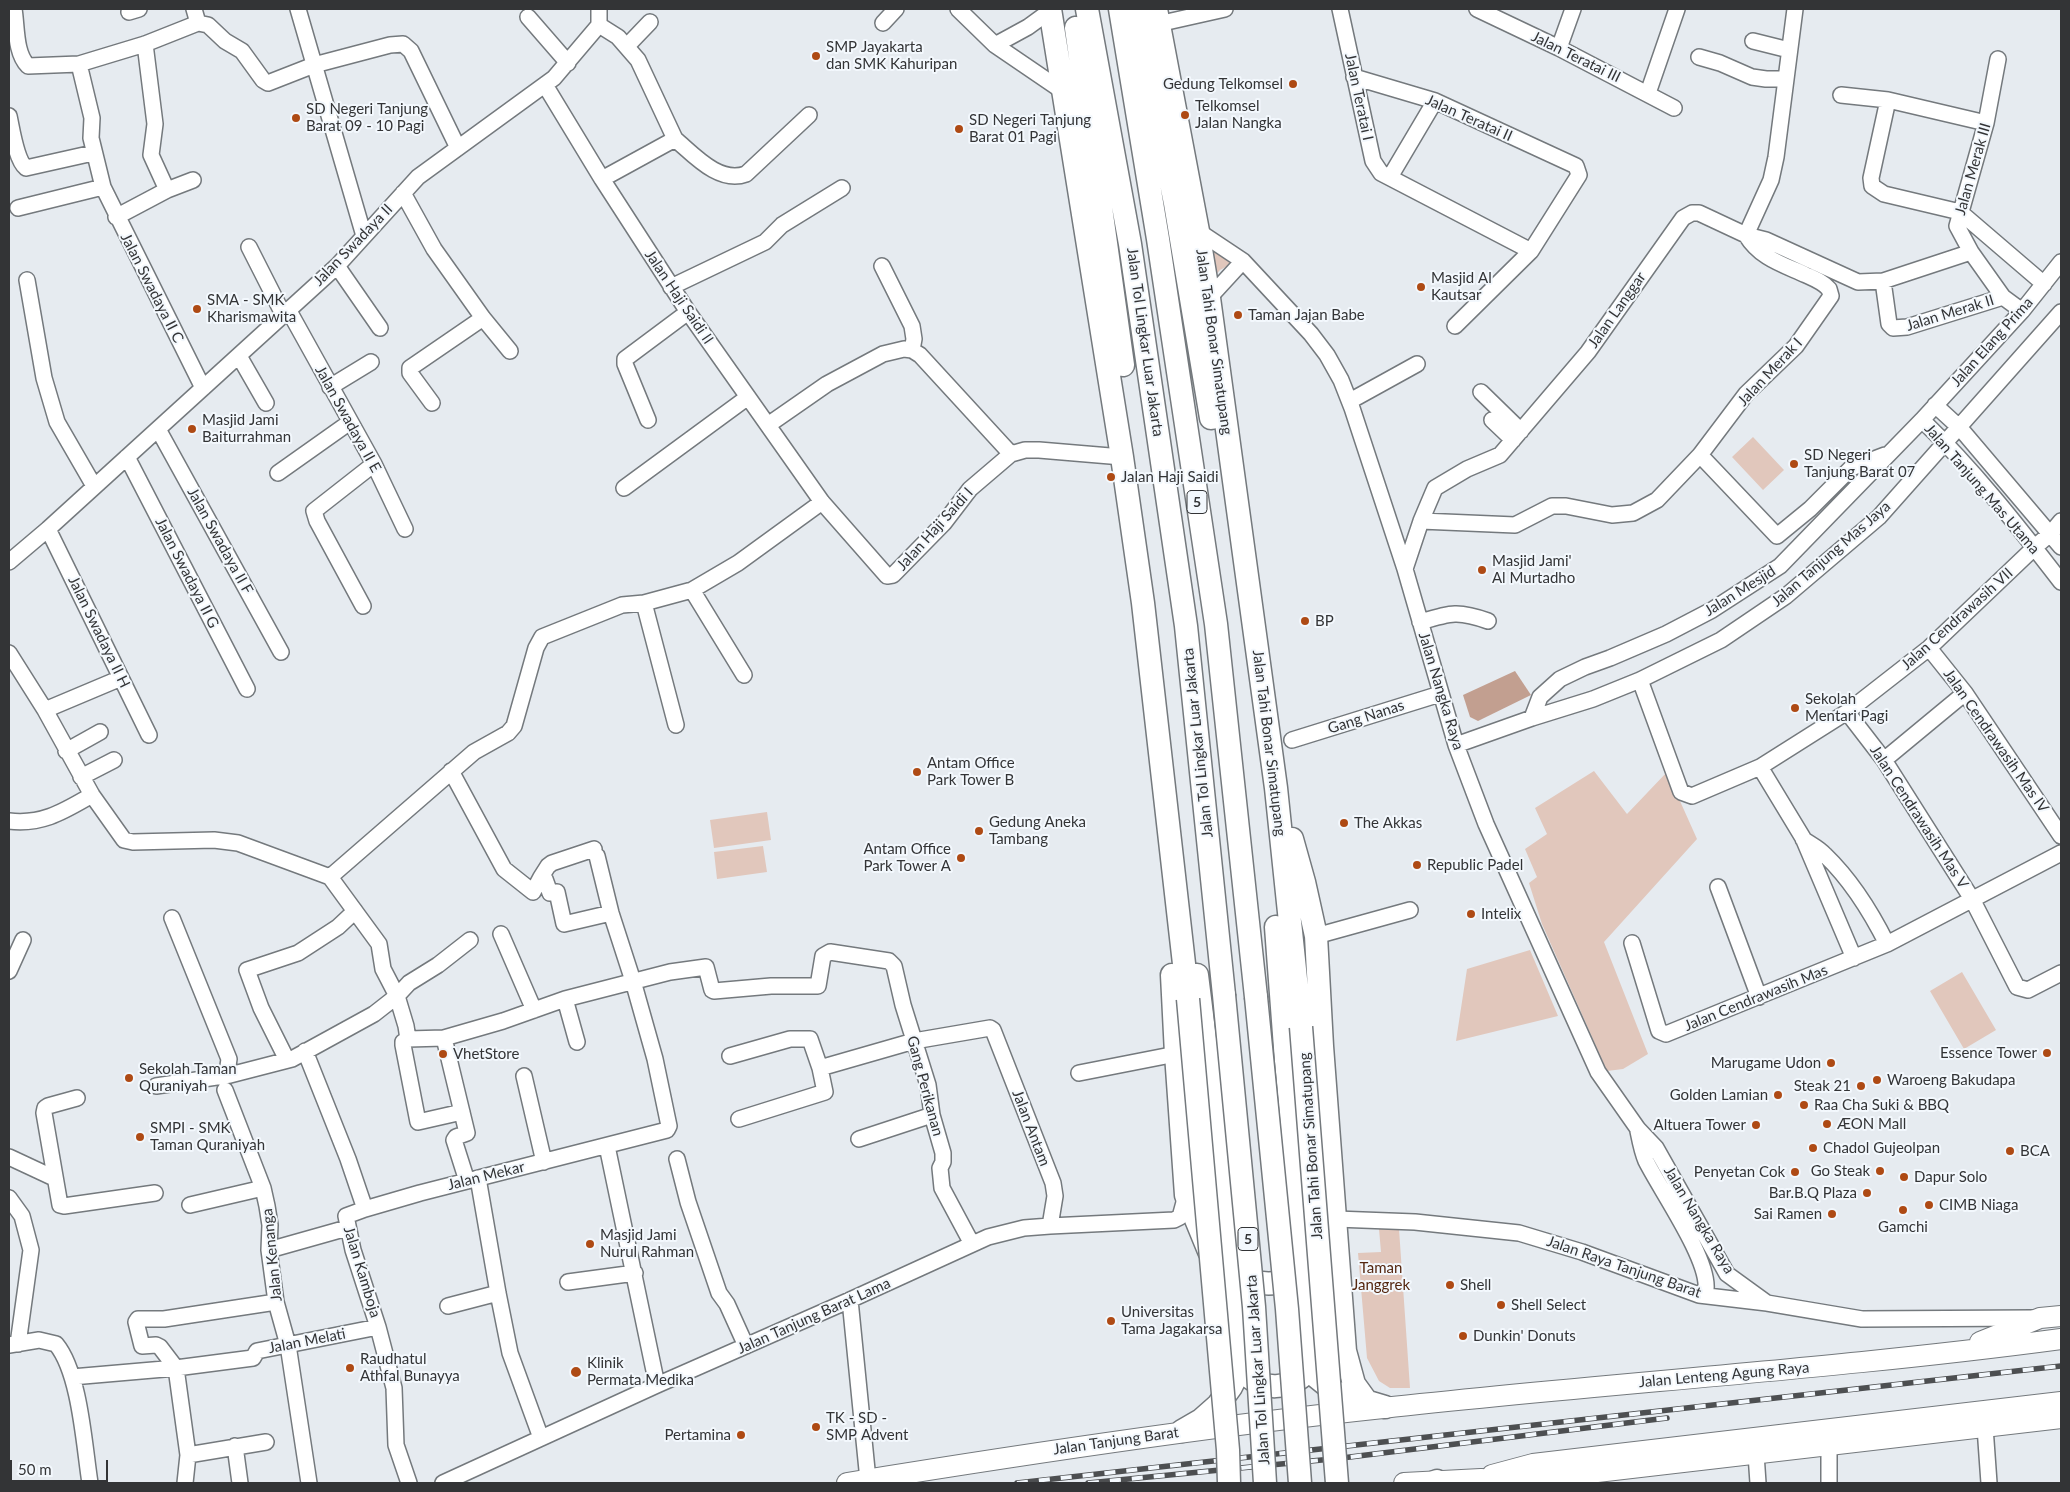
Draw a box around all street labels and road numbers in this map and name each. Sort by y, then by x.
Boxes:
street label: Jalan Teratai III [1528,28,1624,86]
street label: Jalan Teratai I [1341,52,1377,142]
street label: Jalan Teratai II [1423,91,1515,145]
street label: Jalan Merak III [1951,121,1995,217]
street label: Jalan Swadaya II [309,200,397,290]
street label: Jalan Swadaya II C [117,230,187,346]
street label: Jalan Haji Saidi II [641,246,717,348]
street label: Jalan Tol Lingkar Luar Jakarta [1123,246,1167,438]
street label: Jalan Tahi Bonar Simatupang [1192,248,1236,436]
street label: Jalan Langgar [1584,269,1650,351]
street label: Jalan Merak II [1904,291,1996,335]
street label: Jalan Elang Prima [1947,294,2037,390]
street label: Jalan Merak I [1734,334,1806,410]
street label: Jalan Swadaya II E [311,363,385,475]
street label: Jalan Tanjung Mas Utama [1921,420,2043,558]
street label: Jalan Haji Saidi I [893,484,977,574]
street label: Jalan Swadaya II F [183,485,257,597]
road number: 5 [1187,491,1207,514]
street label: Jalan Tanjung Mas Jaya [1768,498,1894,610]
street label: Jalan Swadaya II G [151,515,223,631]
street label: Jalan Mesjid [1701,562,1779,620]
street label: Jalan Cendrawasih VII [1897,564,2017,674]
street label: Jalan Swadaya II H [64,573,134,691]
street label: Jalan Nangka Raya [1415,630,1467,752]
street label: Jalan Tol Lingkar Luar Jakarta [1179,647,1217,839]
street label: Jalan Tahi Bonar Simatupang [1249,649,1289,837]
street label: Jalan Cendrawasih Mas IV [1939,666,2053,816]
street label: Gang Nanas [1325,696,1407,738]
street label: Jalan Cendrawasih Mas V [1866,742,1972,892]
street label: Jalan Cendrawasih Mas [1682,961,1830,1035]
street label: Gang Perikanan [903,1034,947,1138]
street label: Jalan Tahi Bonar Simatupang [1295,1052,1327,1240]
street label: Jalan Antam [1008,1087,1054,1169]
street label: Jalan Mekar [446,1158,526,1194]
street label: Jalan Nangka Raya [1660,1163,1738,1277]
street label: Jalan Kenanga [258,1208,286,1302]
street label: Jalan Kamboja [340,1224,384,1320]
road number: 5 [1238,1228,1258,1250]
street label: Jalan Raya Tanjung Barat [1544,1232,1704,1302]
street label: Jalan Tanjung Barat Lama [735,1274,893,1358]
street label: Jalan Tol Lingkar Luar Jakarta [1242,1274,1274,1466]
street label: Jalan Melati [267,1325,347,1357]
street label: Jalan Lenteng Agung Raya [1638,1359,1810,1391]
street label: Jalan Tanjung Barat [1052,1423,1180,1459]

